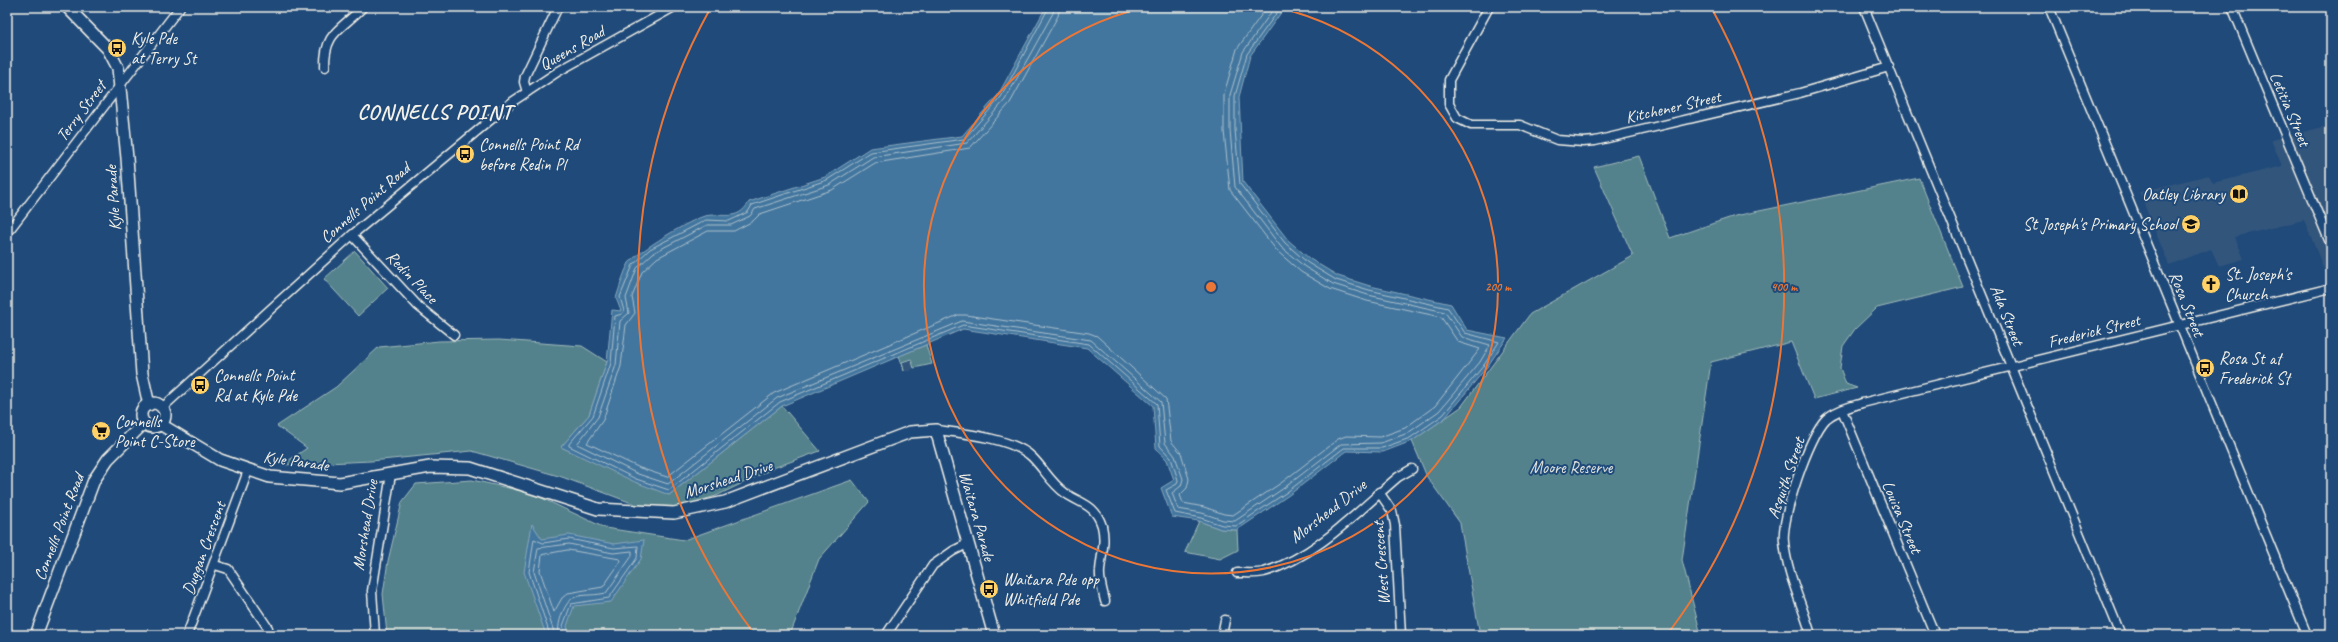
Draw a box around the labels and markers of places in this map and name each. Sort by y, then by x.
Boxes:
place label: Kyle Pde at Terry St [131,28,199,69]
bus stop icon: Kyle Pde at Terry St [106,37,128,59]
place label: Connells Point Rd before Redin Pl [479,134,582,175]
bus stop icon: Connells Point Rd before Redin Pl [454,143,476,165]
library icon: Oatley Library [2228,183,2250,205]
place label: Oatley Library [2142,184,2226,205]
school or university icon: St Joseph's Primary School [2180,213,2202,235]
place label: St Joseph's Primary School [2023,214,2180,235]
place label: St. Joseph's Church [2225,264,2293,305]
church icon: St. Joseph's Church [2200,273,2222,295]
centre of rings [1204,280,1218,294]
place label: Rosa St at Frederick St [2219,348,2292,389]
bus stop icon: Rosa St at Frederick St [2194,357,2216,379]
place label: Connells Point Rd at Kyle Pde [214,365,298,406]
bus stop icon: Connells Point Rd at Kyle Pde [189,374,211,396]
place label: Connells Point C-Store [115,411,196,452]
supermarket icon: Connells Point C-Store [90,420,112,442]
place label: Waitara Pde opp Whitfield Pde [1003,569,1101,610]
bus stop icon: Waitara Pde opp Whitfield Pde [978,578,1000,600]

